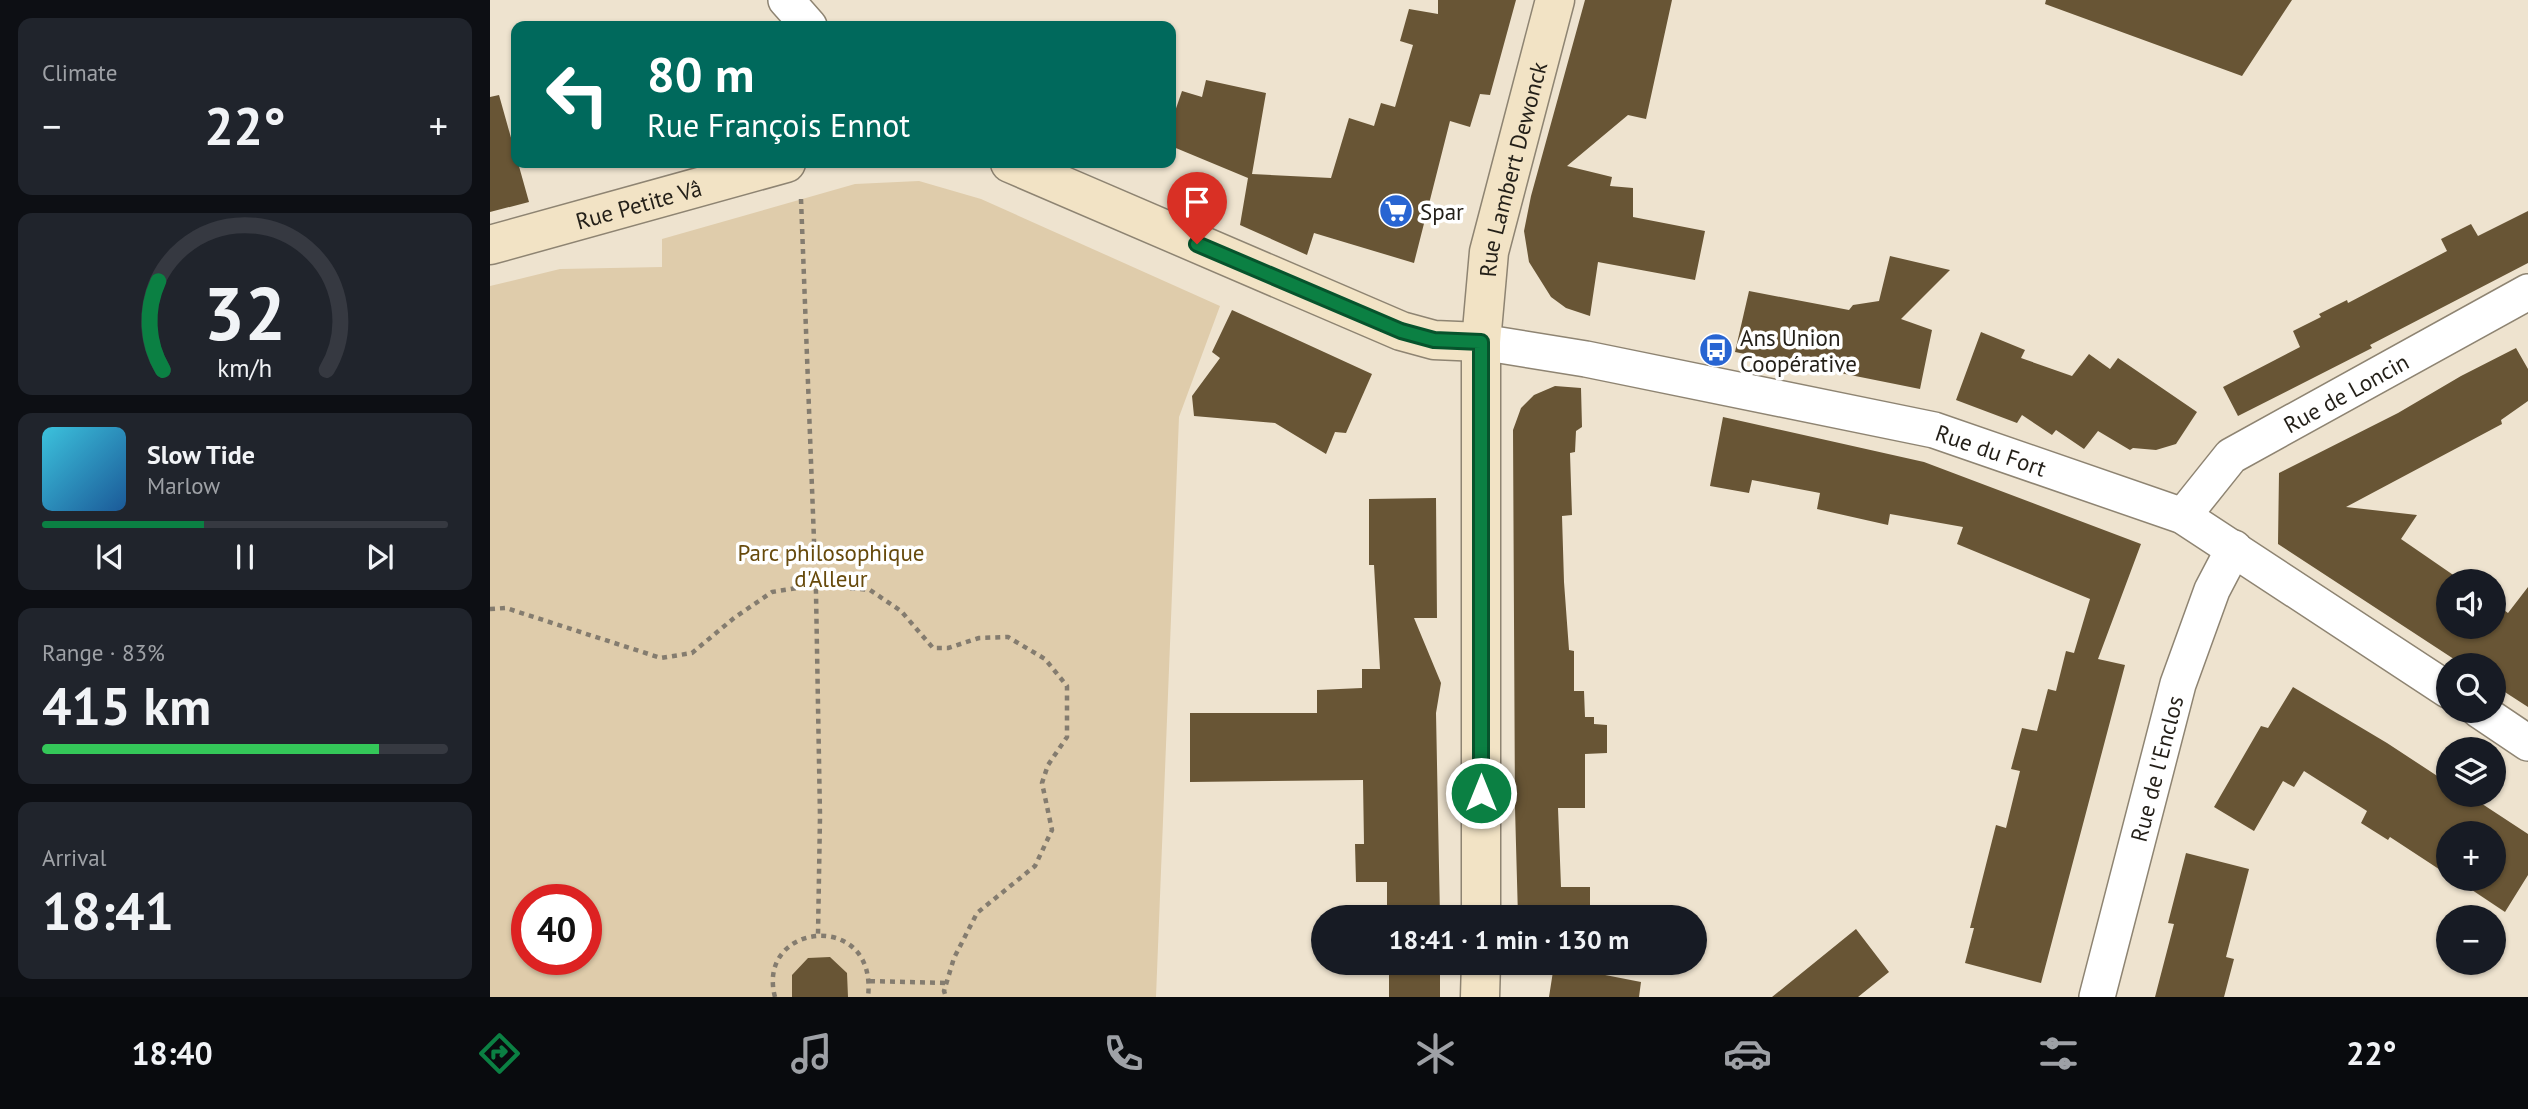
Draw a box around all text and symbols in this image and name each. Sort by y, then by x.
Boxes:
text: 80 m [647,42,754,106]
icon: left [532,49,623,140]
text: Climate [42,58,117,87]
street label: Rue Lambert Dewonck [1472,58,1553,278]
text: 22° [204,92,286,159]
text: − [42,101,61,150]
text: + [429,101,448,150]
text: Rue François Ennot [647,104,910,146]
pin [1167,172,1227,244]
street label: Rue Petite Vâ [572,173,705,235]
icon: arrive [1178,183,1216,221]
supermarket icon: Spar [1377,192,1415,230]
place label: Spar [1420,197,1464,226]
text: 32 [204,266,286,360]
place label: Ans Union Coopérative [1740,323,1857,378]
bus stop icon: Ans Union Coopérative [1697,331,1735,369]
street label: Rue de Loncin [2278,346,2413,439]
text: km/h [218,352,272,384]
street label: Rue du Fort [1932,417,2051,482]
text: Slow Tide [147,438,255,471]
text: Marlow [147,471,220,500]
icon: previous [91,538,129,576]
icon: pause [226,538,264,576]
icon: next [361,538,399,576]
park label: Parc philosophique d'Alleur [737,538,925,593]
map controls [2436,569,2506,975]
button: sound [2436,569,2506,639]
text: Range · 83% [42,638,165,667]
button: search [2436,653,2506,723]
text: 415 km [42,672,211,739]
street label: Rue de l'Enclos [2123,692,2189,845]
button: layers [2436,737,2506,807]
position arrow [1444,756,1518,830]
button: + [2436,821,2506,891]
text: Arrival [42,843,106,872]
text: 18:41 [42,877,174,944]
speed limit sign: 40 [511,884,602,975]
button: − [2436,905,2506,975]
text: 18:41 · 1 min · 130 m [1389,923,1629,956]
icon: directions [475,1029,524,1078]
icon: music [787,1029,836,1078]
icon: phone [1099,1029,1148,1078]
icon: climate [1411,1029,1460,1078]
icon: car [1723,1029,1772,1078]
icon: filters [2034,1029,2083,1078]
text: 18:40 [131,1032,213,1074]
text: 22° [2346,1032,2397,1074]

